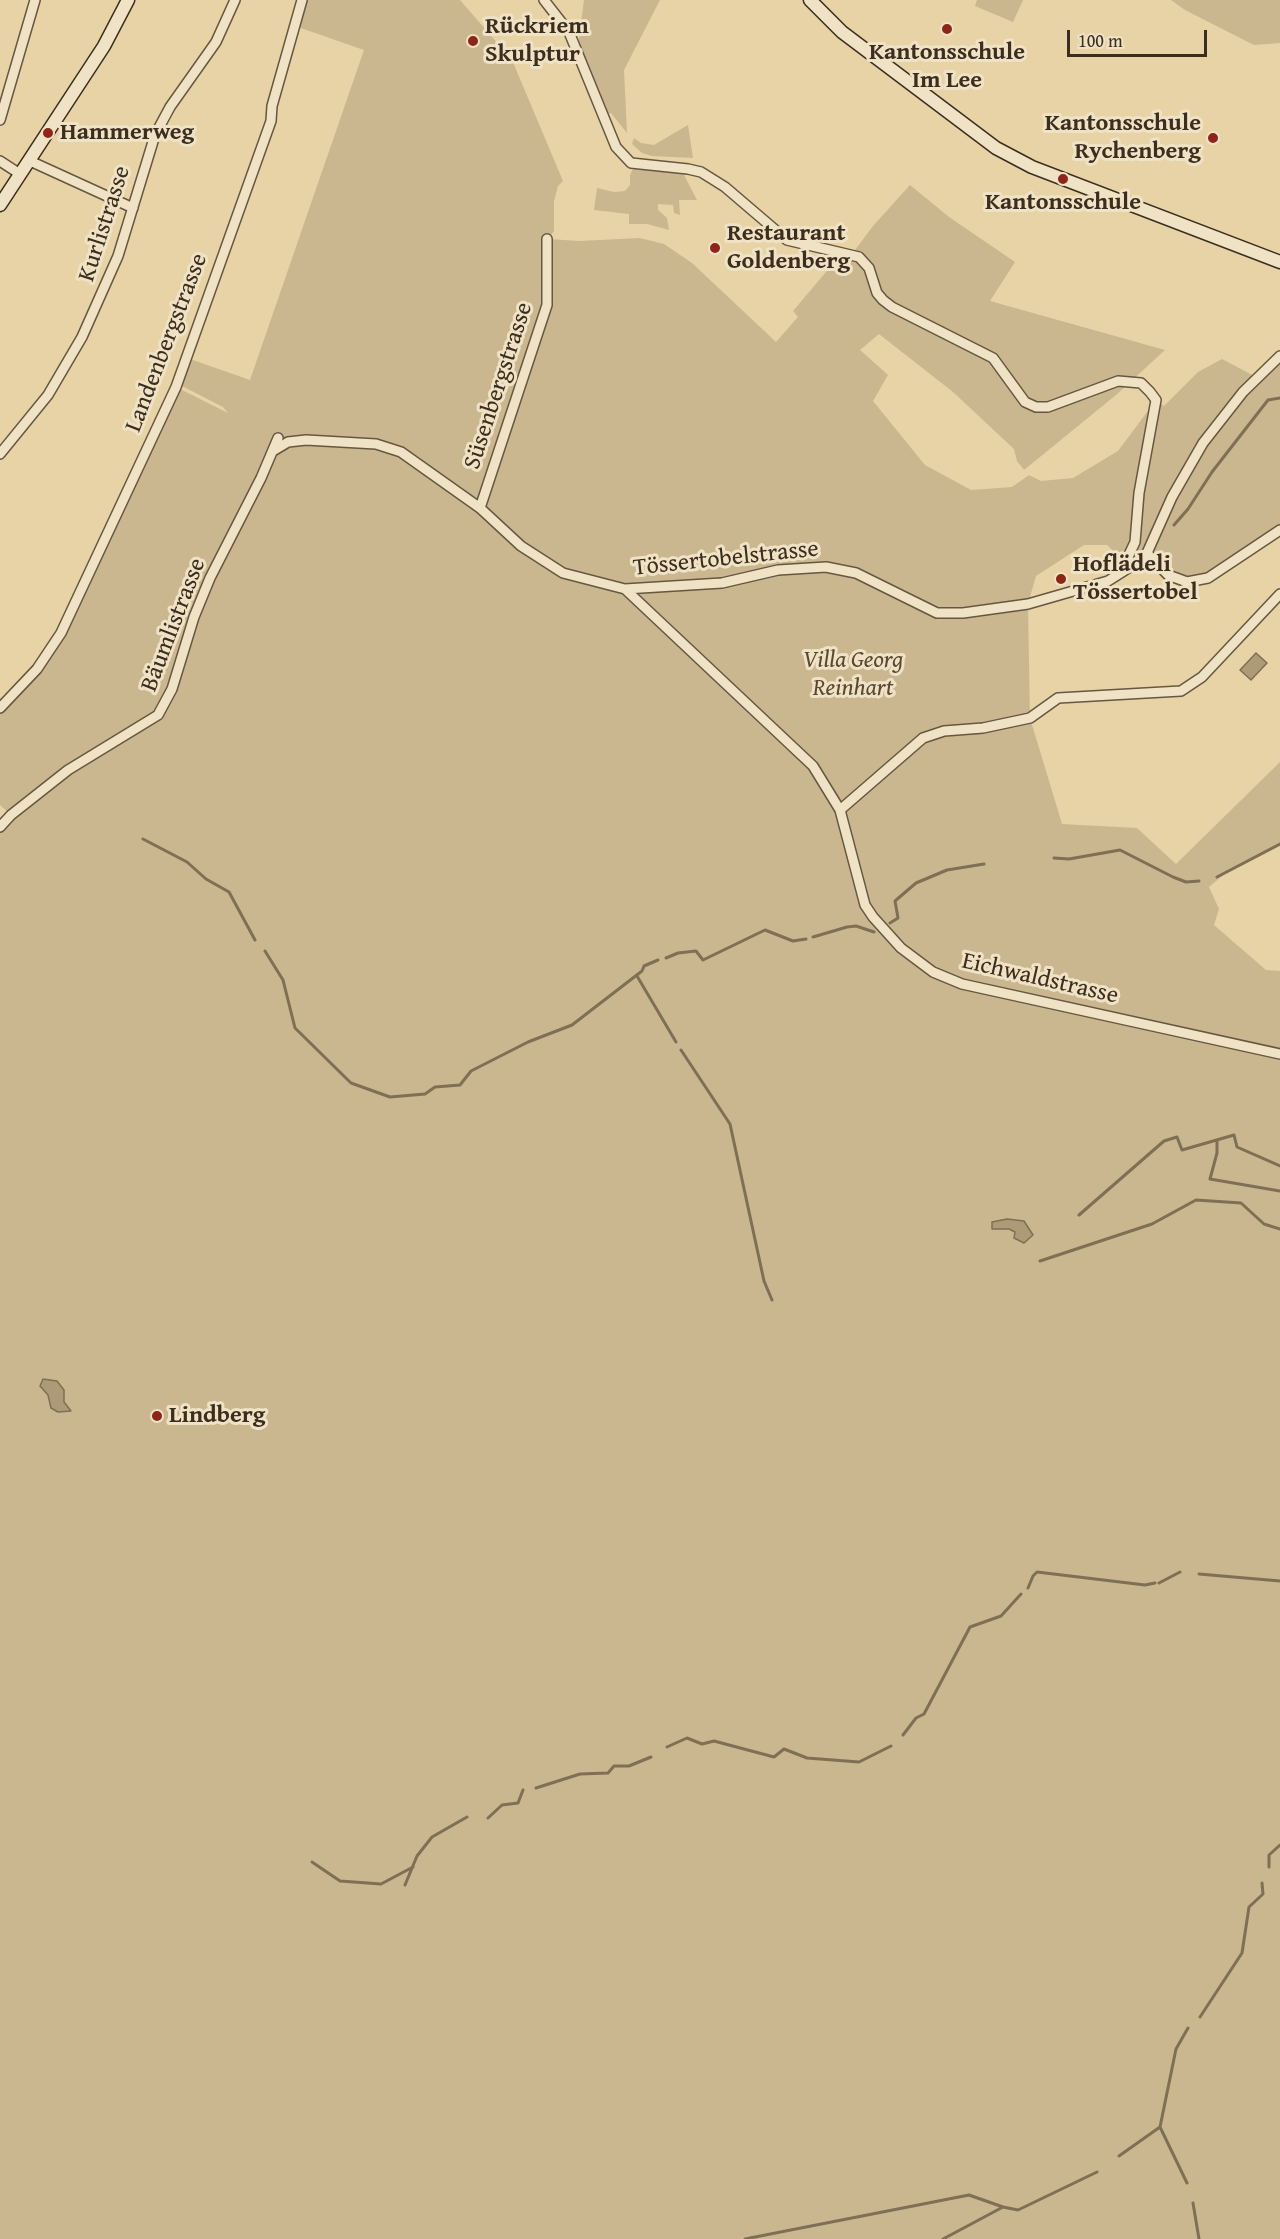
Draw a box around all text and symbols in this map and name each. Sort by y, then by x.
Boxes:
place label: Rückriem Skulptur [485,13,589,69]
scale bar [1070,18,1210,56]
marker: Kantonsschule Im Lee [940,22,954,36]
text: 100 m [1078,27,1123,54]
marker: Rückriem Skulptur [466,34,480,48]
place label: Kantonsschule Im Lee [869,39,1025,95]
place label: Kantonsschule Rychenberg [1045,110,1201,166]
place label: Hammerweg [60,119,194,147]
marker: Hammerweg [41,126,55,140]
marker: Kantonsschule Rychenberg [1206,131,1220,145]
street label: Kurlistrasse [73,163,137,285]
marker: Kantonsschule [1056,172,1070,186]
place label: Kantonsschule [985,189,1141,217]
place label: Restaurant Goldenberg [727,220,850,276]
marker: Restaurant Goldenberg [708,241,722,255]
street label: Landenbergstrasse [120,250,214,436]
street label: Süsenbergstrasse [458,299,540,473]
street label: Tössertobelstrasse [632,535,820,583]
place label: Hoflädeli Tössertobel [1073,551,1198,607]
street label: Bäumlistrasse [135,554,213,696]
marker: Hoflädeli Tössertobel [1054,572,1068,586]
park label: Villa Georg Reinhart [803,647,903,703]
street label: Eichwaldstrasse [959,947,1121,1011]
place label: Lindberg [169,1402,265,1430]
marker: Lindberg [150,1409,164,1423]

